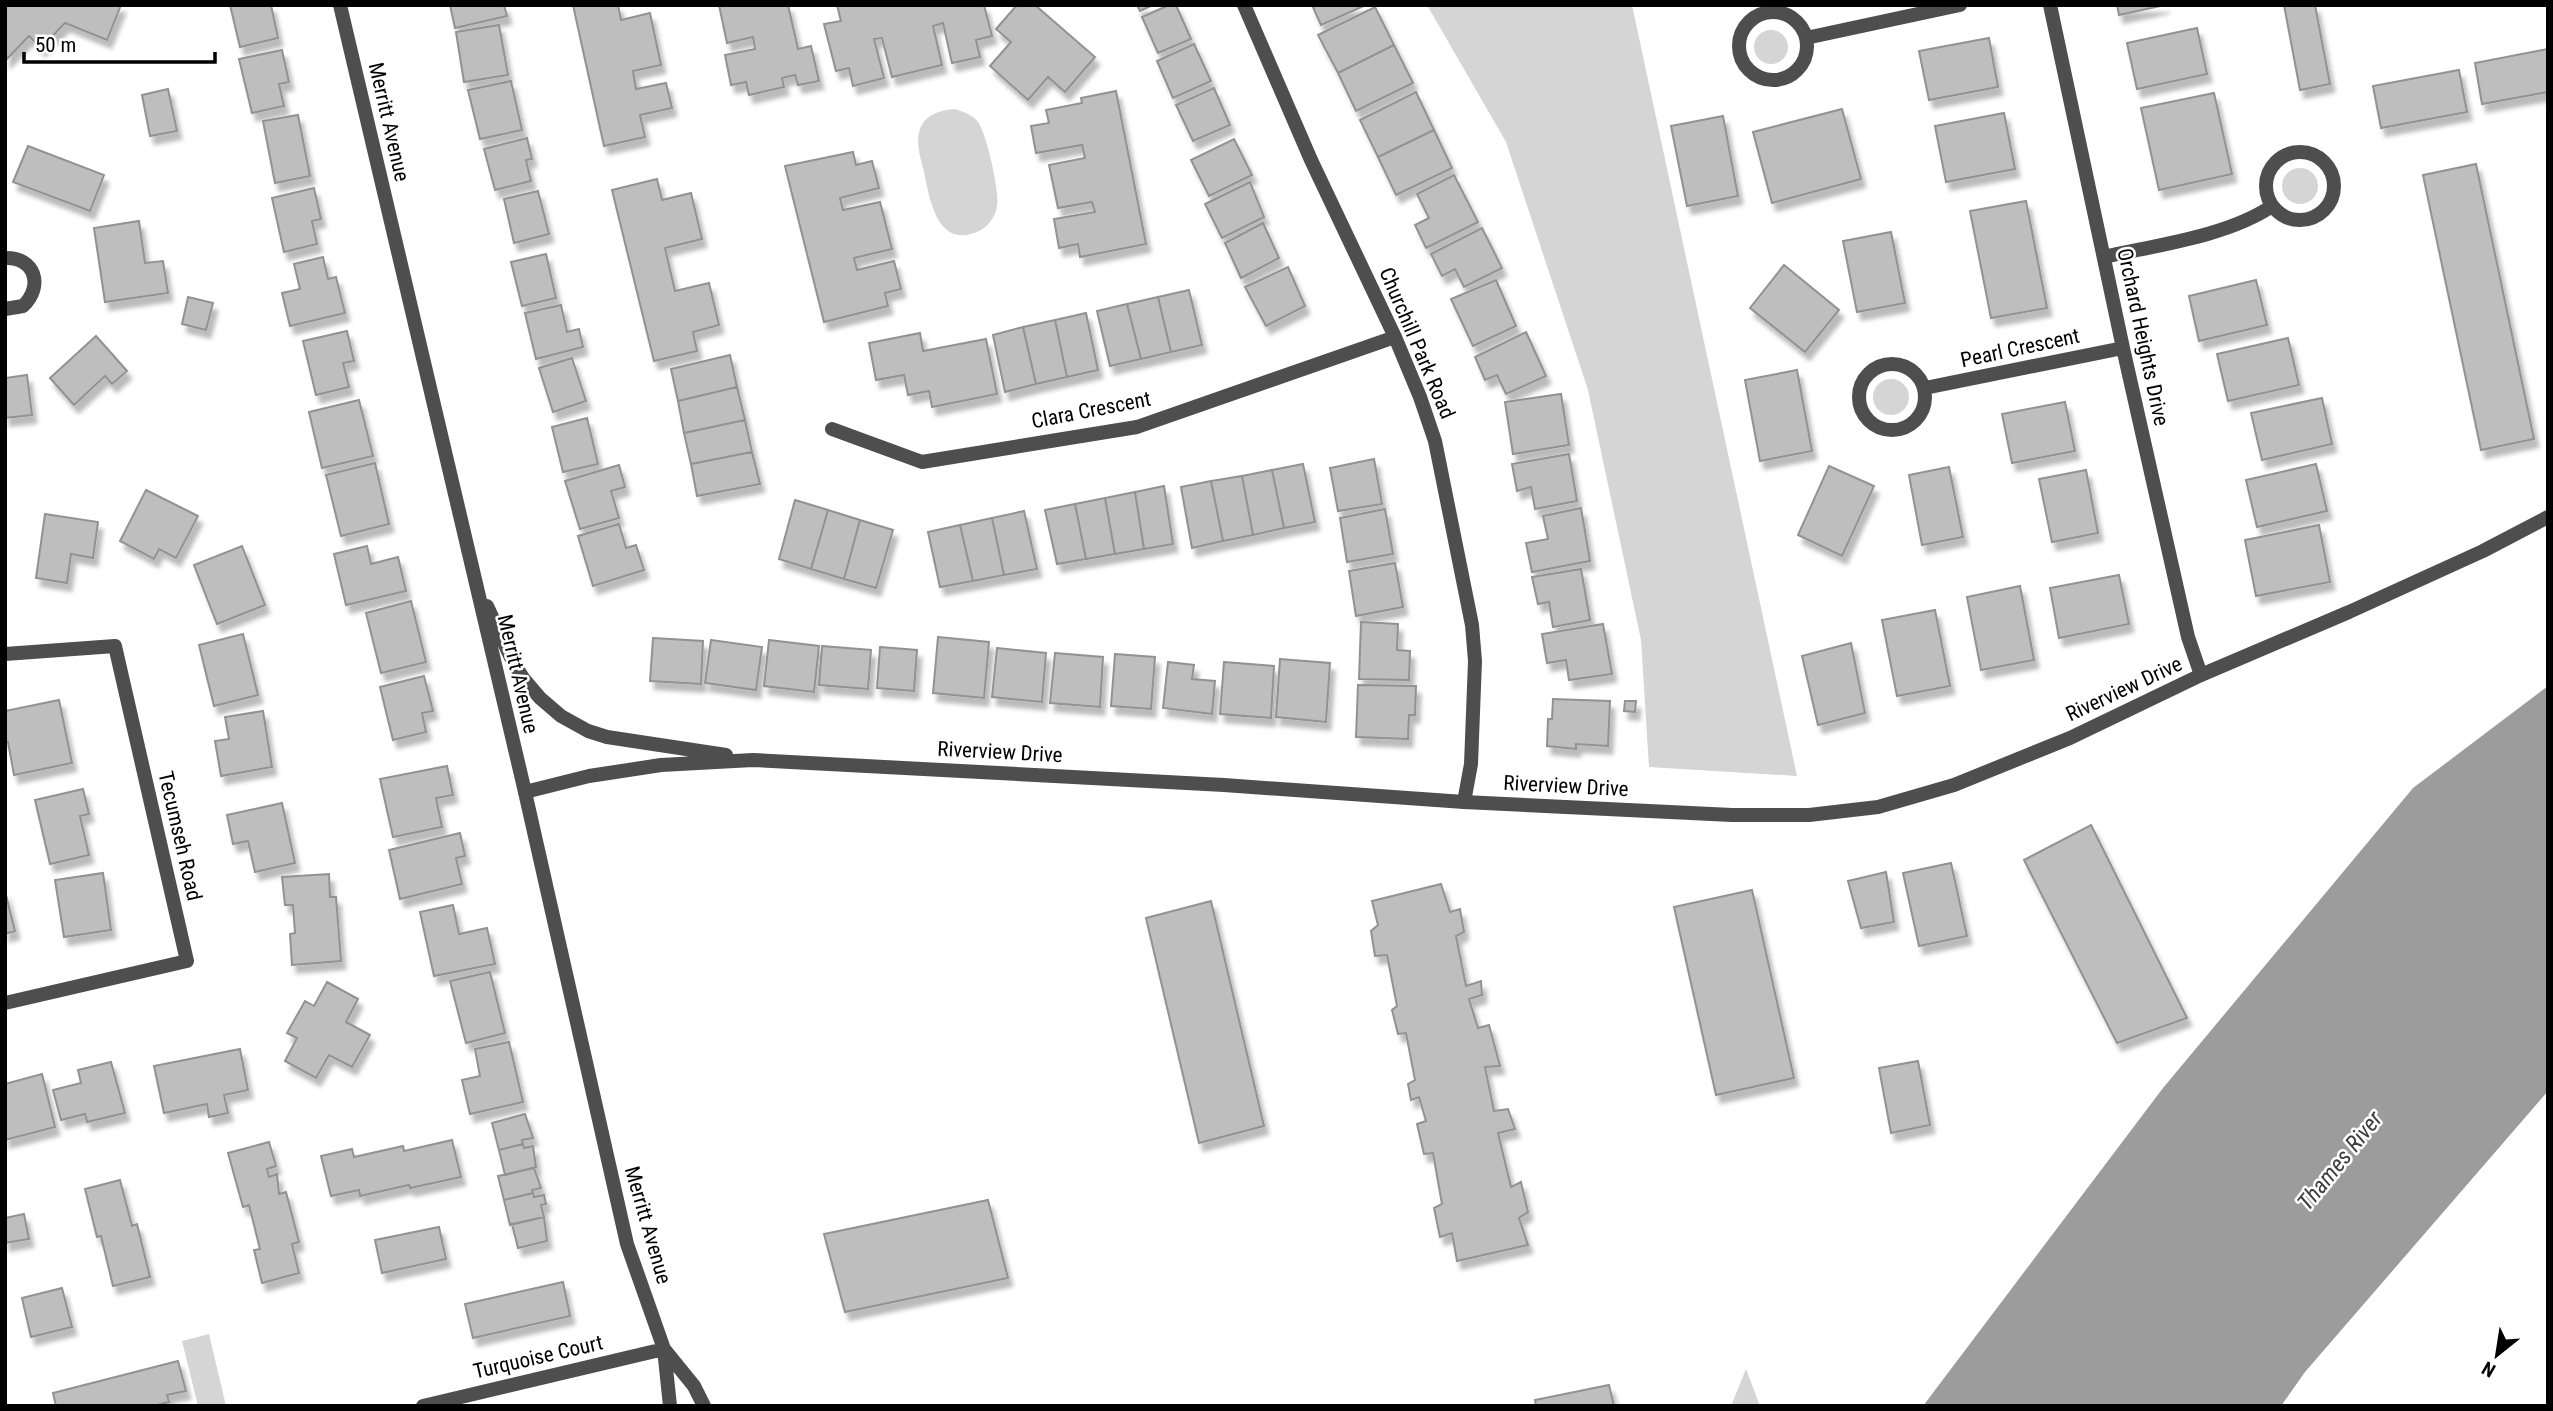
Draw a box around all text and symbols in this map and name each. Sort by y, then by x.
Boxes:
scale bar [24,21,215,65]
text: 50 m [35,33,76,57]
street label: Merritt Avenue [364,60,414,184]
street label: Orchard Heights Drive [2112,246,2174,428]
street label: Churchill Park Road [1374,264,1460,422]
street label: Pearl Crescent [1958,324,2082,372]
street label: Clara Crescent [1029,387,1153,433]
street label: Merritt Avenue [493,612,543,736]
street label: Riverview Drive [2062,652,2186,726]
street label: Riverview Drive [937,737,1063,767]
street label: Tecumseh Road [153,769,207,903]
street label: Riverview Drive [1503,771,1629,801]
water label: Thames River [2292,1105,2389,1216]
street label: Merritt Avenue [620,1164,676,1287]
north arrow [2462,1320,2532,1390]
street label: Turquoise Court [471,1330,605,1384]
text: N [2478,1356,2500,1382]

